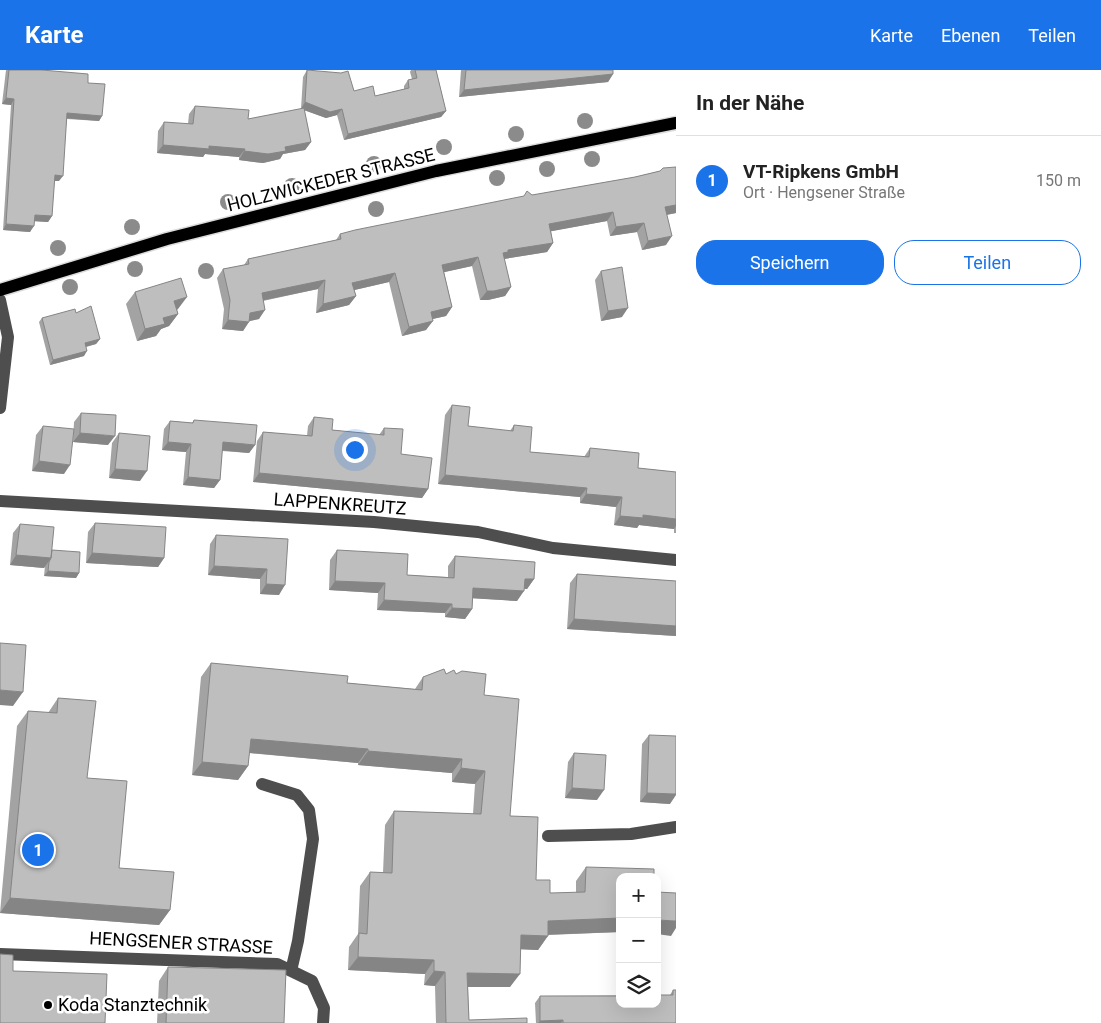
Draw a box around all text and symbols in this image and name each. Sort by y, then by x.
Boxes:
text: Karte [25,21,84,49]
text: Karte [870,25,913,46]
text: Ebenen [941,25,1000,46]
text: Teilen [1028,25,1076,46]
text: In der Nähe [696,91,804,115]
street label: HOLZWICKEDER STRASSE [225,144,437,216]
text: VT-Ripkens GmbH [743,160,899,183]
text: 1 [707,171,717,190]
text: 150 m [1036,171,1081,190]
text: Ort · Hengsener Straße [743,183,905,202]
button: Speichern [696,240,884,285]
button: Teilen [894,240,1081,285]
your location [342,437,368,463]
street label: LAPPENKREUTZ [273,488,407,519]
pin: 1 [22,831,54,869]
map controls [616,873,661,1008]
button: + [616,873,661,918]
button: − [616,918,661,963]
street label: HENGSENER STRASSE [89,927,273,958]
button: layers [616,963,661,1008]
place label: Koda Stanztechnik [58,994,208,1015]
marker: Koda Stanztechnik [42,999,54,1011]

